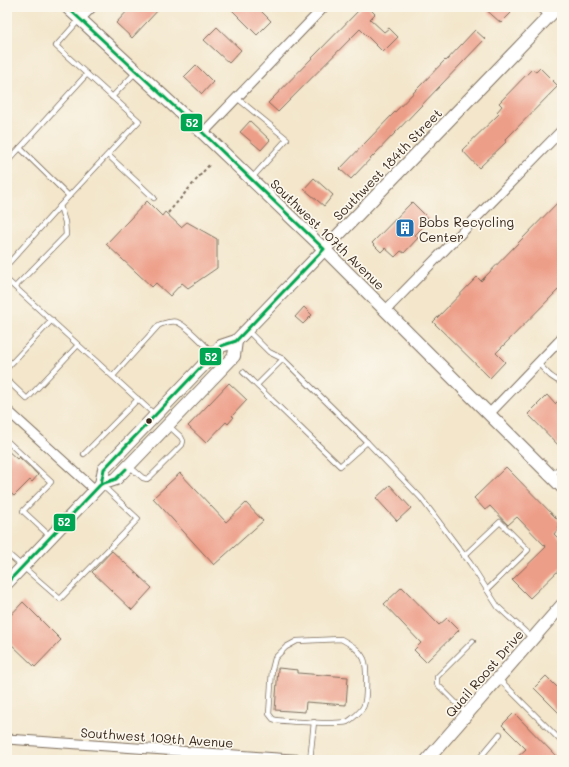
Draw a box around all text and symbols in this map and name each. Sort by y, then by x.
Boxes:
street label: Southwest 184th Street [329,104,445,224]
line badge: 52 [180,113,203,132]
text: 52 [186,115,198,130]
street label: Southwest 107th Avenue [267,175,389,293]
place label: Bobs Recycling Center [419,213,514,245]
building icon: Bobs Recycling Center [394,217,416,239]
line badge: 52 [199,347,222,366]
text: 52 [205,349,217,364]
unlabelled marker [144,416,154,426]
line badge: 52 [53,513,76,532]
text: 52 [58,514,70,529]
street label: Quail Roost Drive [441,626,527,720]
street label: Southwest 109th Avenue [80,723,234,751]

